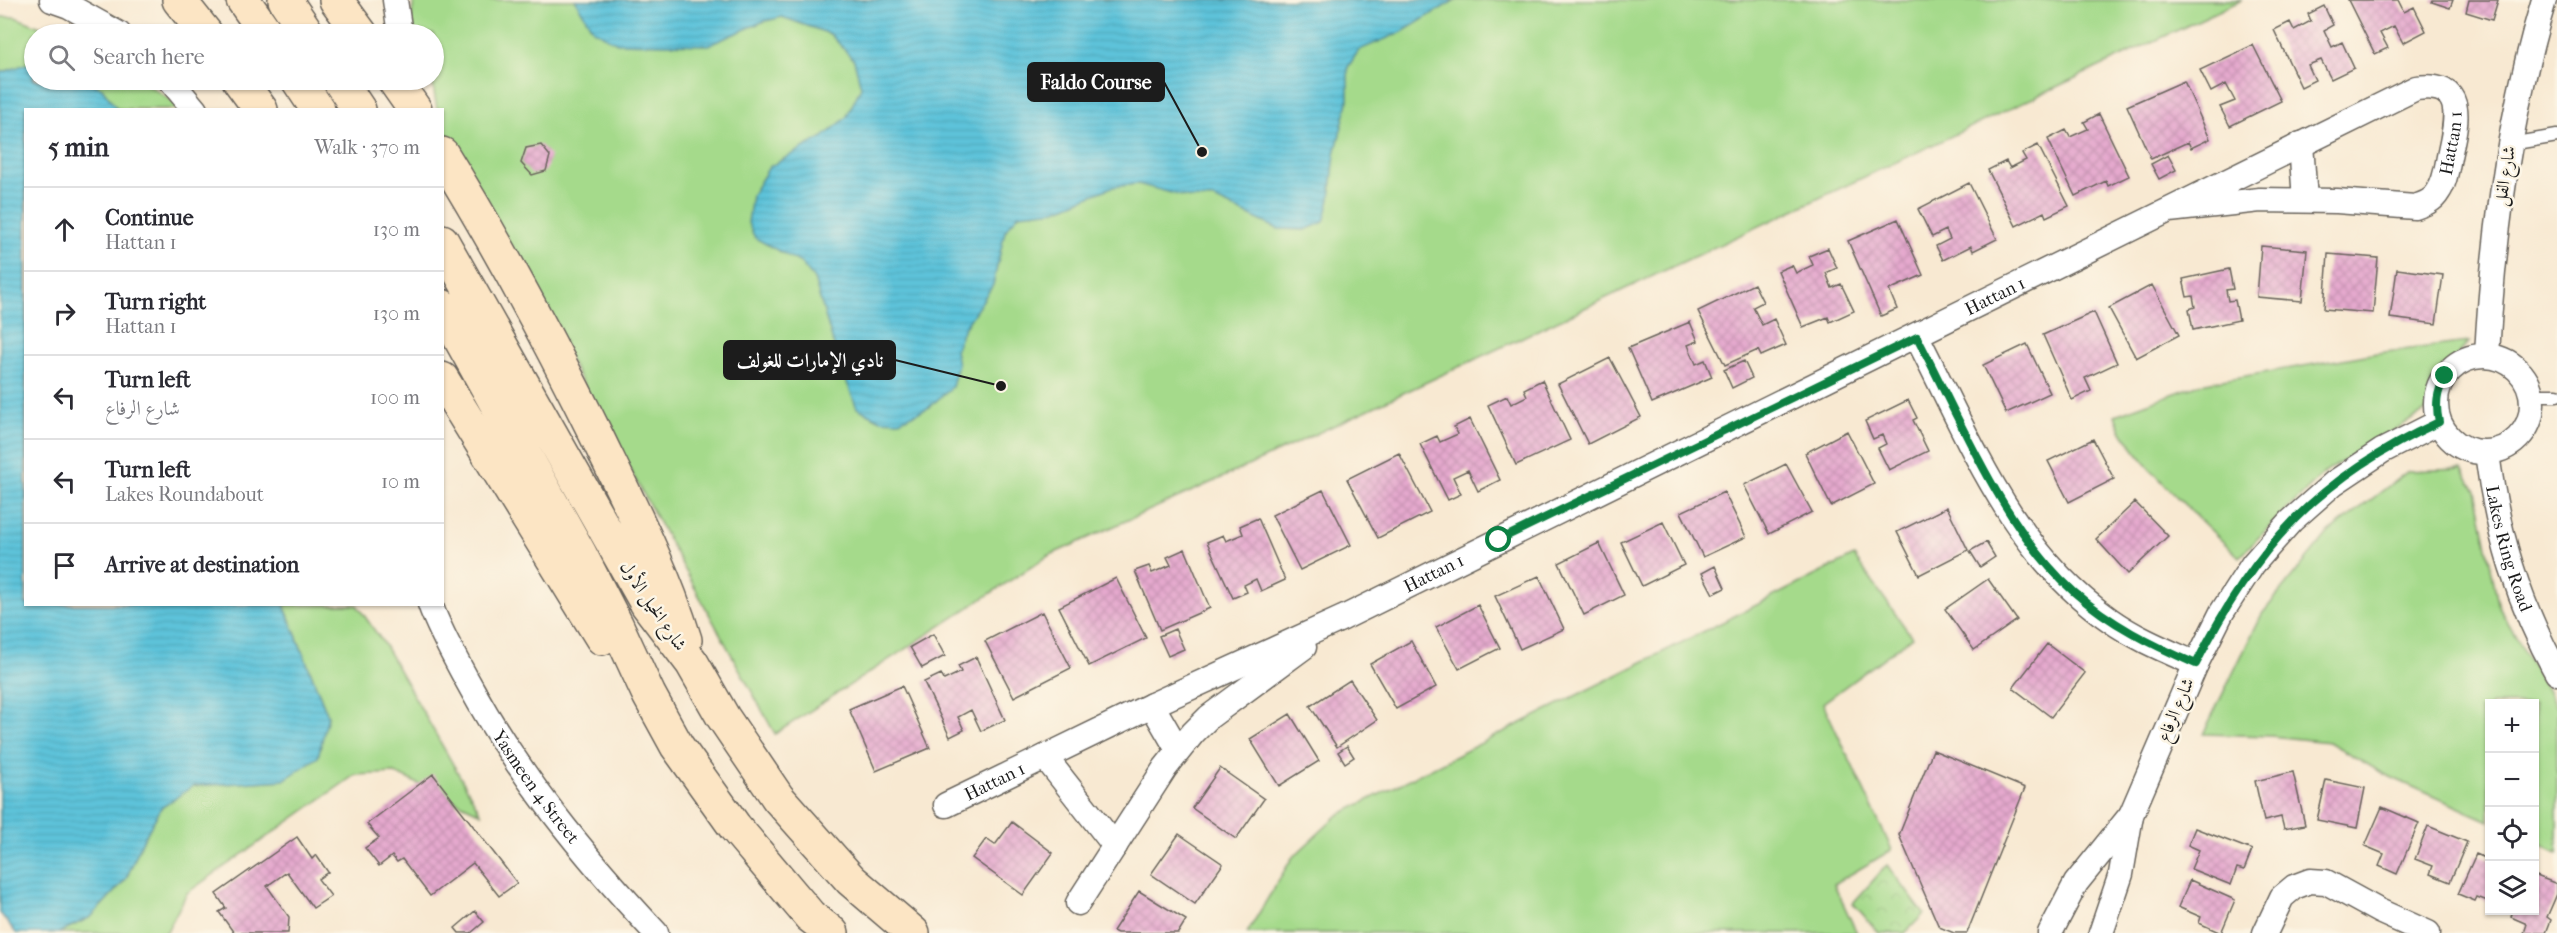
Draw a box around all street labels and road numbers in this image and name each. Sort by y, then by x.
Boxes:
street label: Hattan 1 [2435,111,2466,177]
street label: شارع الفل [2490,144,2524,208]
street label: Hattan 1 [1961,272,2029,320]
street label: Lakes Ring Road [2481,484,2537,615]
street label: Hattan 1 [1400,550,1467,597]
street label: شارع الخيل الأول [612,555,693,657]
street label: شارع الرفاع [2153,675,2202,747]
street label: Yasmeen 4 Street [488,725,584,848]
street label: Hattan 1 [961,758,1028,805]

